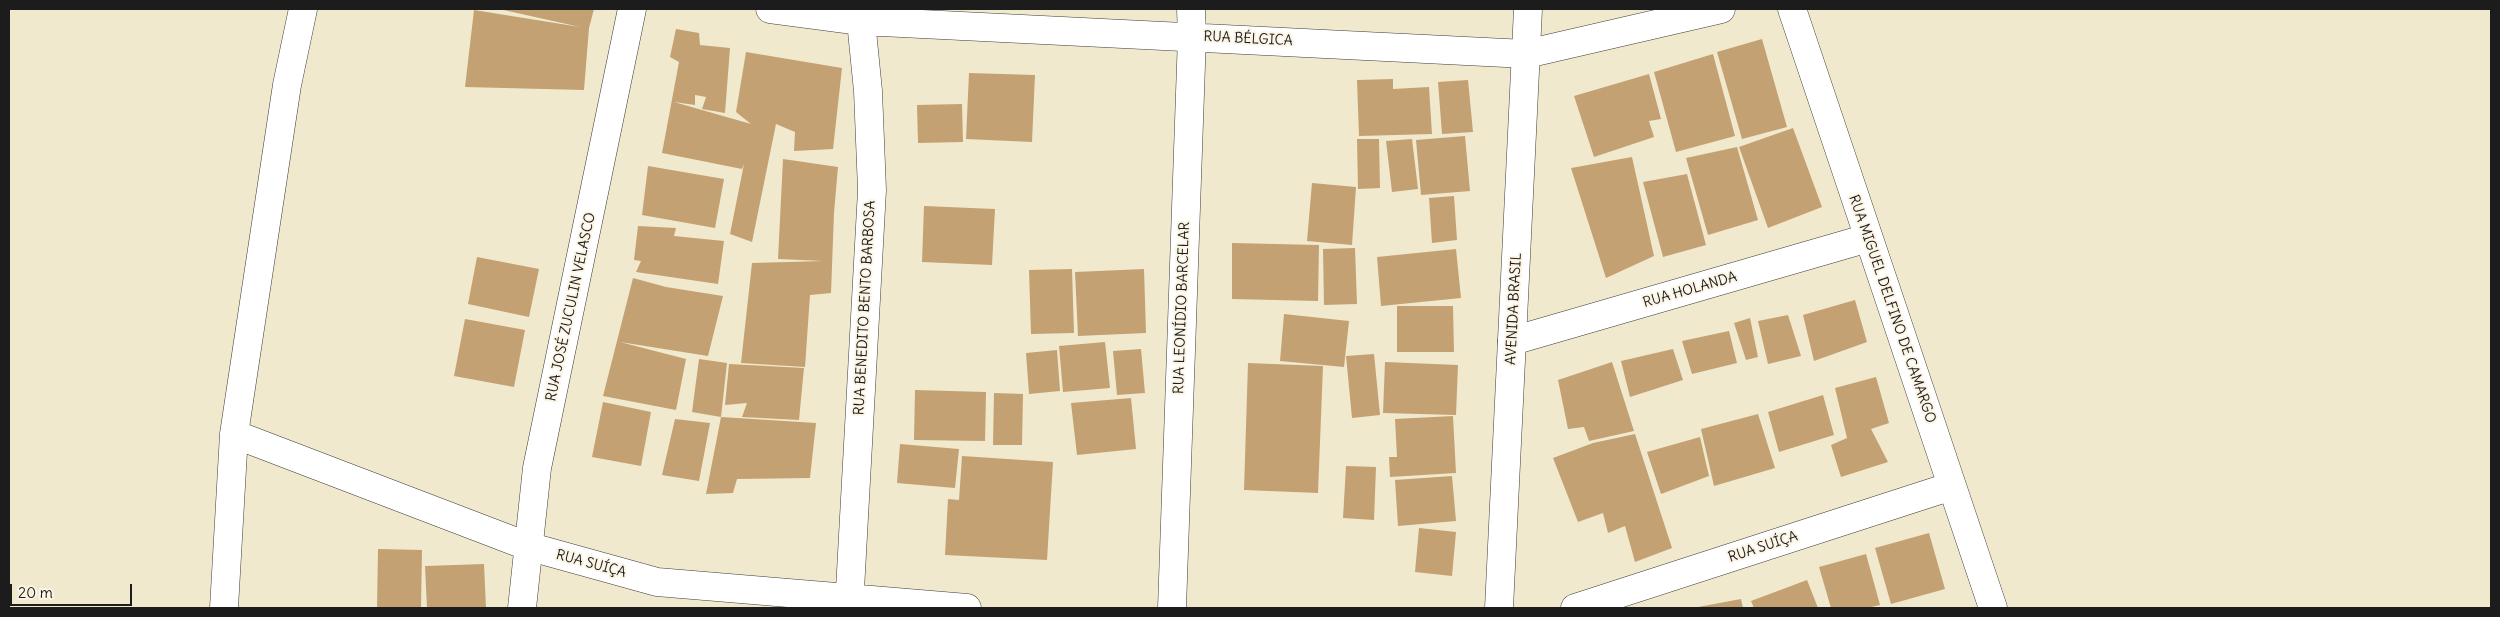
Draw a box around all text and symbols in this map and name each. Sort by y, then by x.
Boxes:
street label: RUA BÉLGICA [1203,28,1293,50]
street label: RUA MIGUEL DELFINO DE CAMARGO [1845,193,1939,425]
street label: RUA BENEDITO BENTO BARBOSA [851,200,879,416]
street label: RUA JOSÉ ZUCULIN VELASCO [543,211,599,403]
street label: RUA LEONÍDIO BARCELAR [1171,221,1193,395]
street label: AVENIDA BRASIL [1503,253,1525,365]
street label: RUA HOLANDA [1641,269,1739,311]
street label: RUA SUÍÇA [1726,528,1800,566]
street label: RUA SUÍÇA [554,547,628,581]
scale bar [12,574,135,606]
text: 20 m [18,583,53,602]

